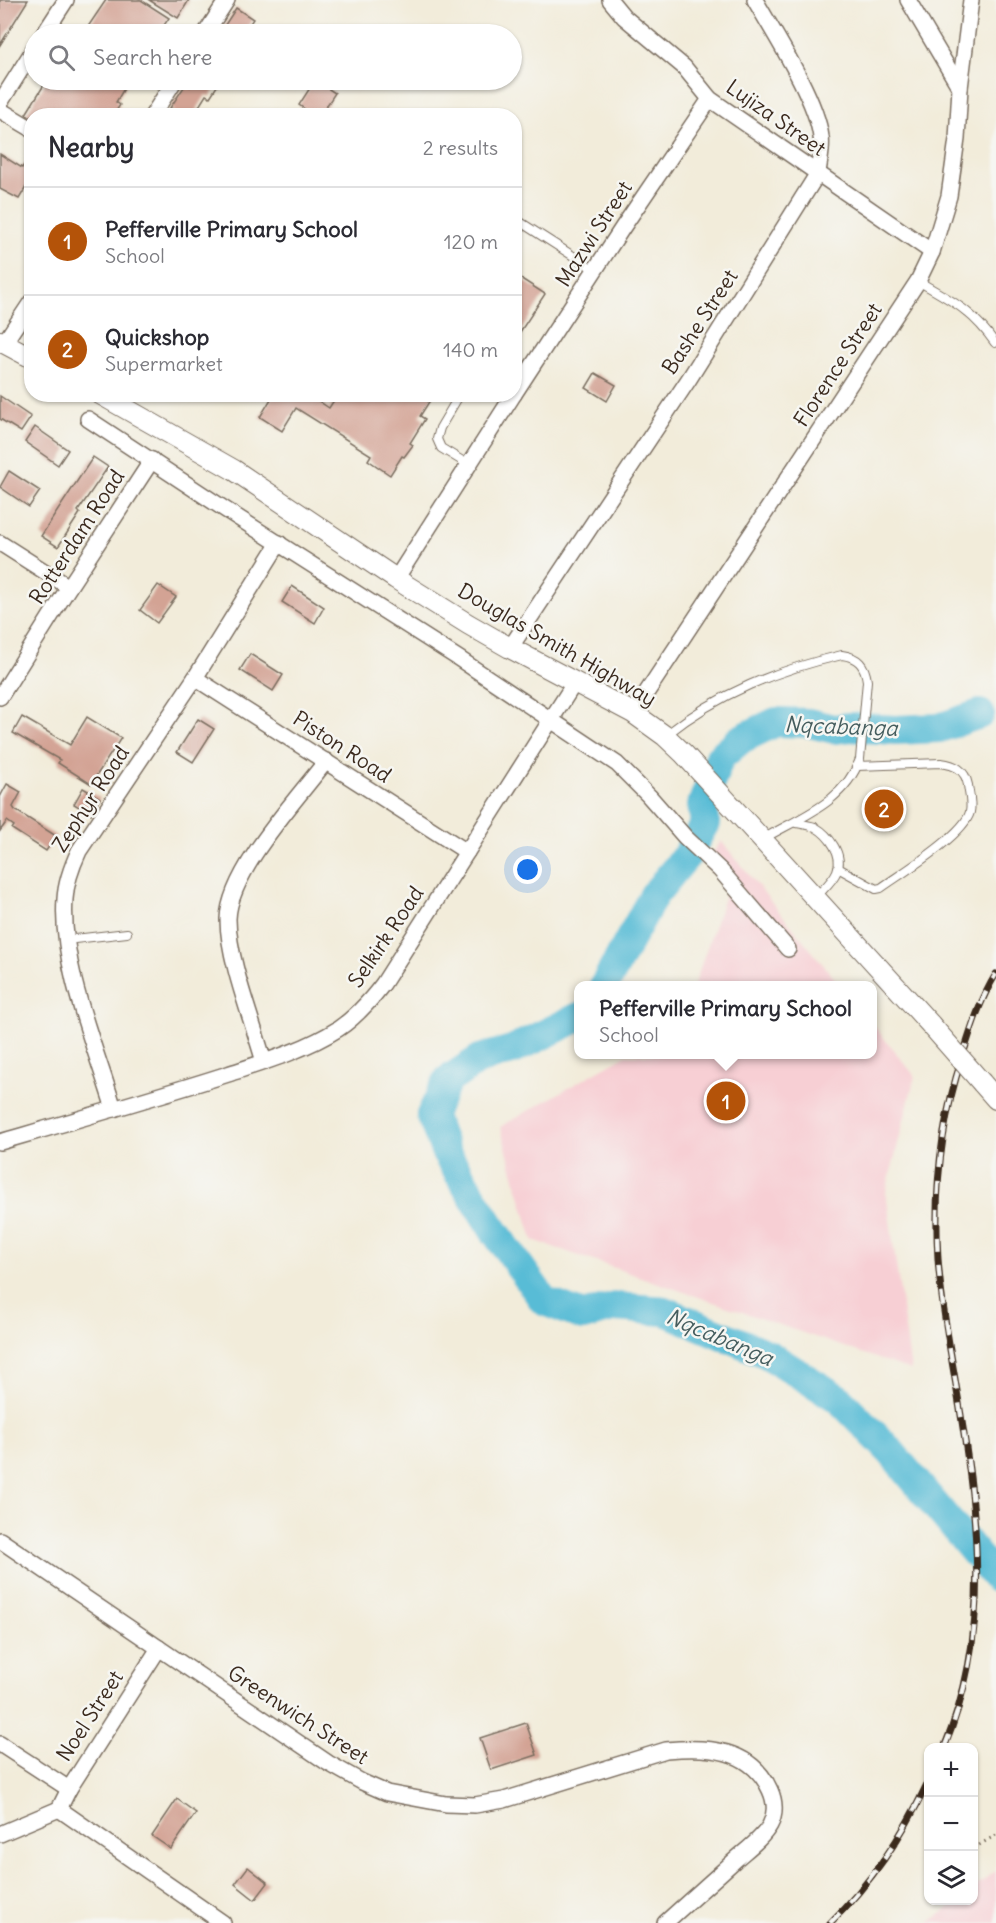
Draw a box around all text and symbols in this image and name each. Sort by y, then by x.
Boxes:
search box [24,24,522,90]
icon: search [45,41,78,74]
text: Search here [93,43,212,71]
street label: Lujiza Street [721,73,831,162]
text: Nearby [48,131,134,164]
text: 2 results [423,135,498,160]
street label: Mazwi Street [549,176,638,292]
text: Pefferville Primary School [105,215,358,243]
text: 1 [64,229,71,254]
text: 120 m [444,229,498,254]
text: School [105,243,165,268]
street label: Bashe Street [656,264,744,379]
street label: Florence Street [787,298,888,432]
text: Quickshop [105,323,209,351]
text: 2 [62,337,73,362]
text: 140 m [443,337,498,362]
text: Supermarket [105,351,223,376]
street label: Rotterdam Road [23,464,130,609]
street label: Douglas Smith Highway [453,577,661,712]
street label: Piston Road [288,705,397,788]
water label: Nqcabanga [784,710,899,742]
street label: Zephyr Road [46,741,135,857]
pin: 2 [864,786,904,832]
your location [513,855,542,884]
street label: Selkirk Road [342,881,429,993]
popup [574,981,877,1059]
text: Pefferville Primary School [599,994,852,1022]
text: School [599,1022,659,1047]
pin: 1 [706,1078,746,1124]
water label: Nqcabanga [662,1302,779,1373]
street label: Greenwich Street [223,1659,374,1770]
street label: Noel Street [50,1665,129,1766]
map controls [924,1743,978,1905]
button: + [924,1743,978,1797]
button: − [924,1797,978,1851]
button: layers [924,1851,978,1905]

